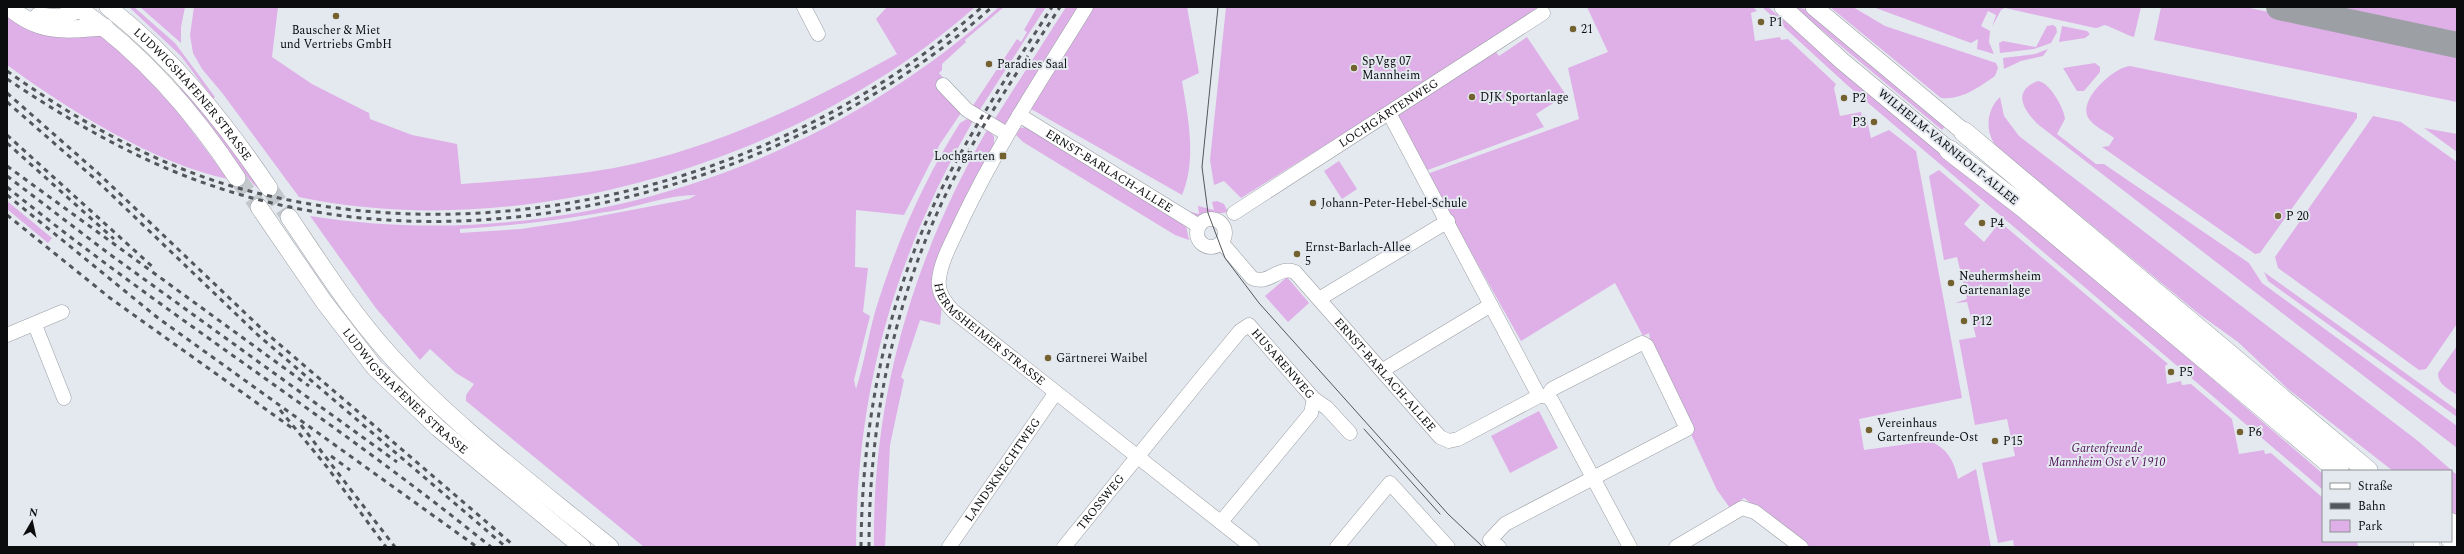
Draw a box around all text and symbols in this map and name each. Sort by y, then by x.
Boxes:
marker: Bauscher & Miet und Vertriebs GmbH [331,11,341,21]
place label: P1 [1769,13,1783,32]
marker: P1 [1756,17,1766,27]
place label: 21 [1581,20,1593,39]
place label: Bauscher & Miet und Vertriebs GmbH [280,21,392,54]
street label: LUDWIGSHAFENER STRASSE [129,23,257,165]
marker: 21 [1568,24,1578,34]
place label: SpVgg 07 Mannheim [1362,52,1420,85]
place label: Paradies Saal [997,55,1067,74]
marker: Paradies Saal [984,59,994,69]
marker: SpVgg 07 Mannheim [1349,63,1359,73]
street label: LOCHGÄRTENWEG [1335,74,1442,152]
street label: WILHELM-VARNHOLT-ALLEE [1873,84,2023,210]
place label: DJK Sportanlage [1480,88,1569,107]
place label: P2 [1852,89,1866,108]
marker: DJK Sportanlage [1467,92,1477,102]
marker: P2 [1839,93,1849,103]
place label: P3 [1852,113,1866,132]
marker: P3 [1869,117,1879,127]
street label: ERNST-BARLACH-ALLEE [1042,124,1177,217]
place label: Lochgärten [934,147,995,166]
marker: Lochgärten [998,151,1008,161]
place label: Johann-Peter-Hebel-Schule [1321,194,1467,213]
marker: Johann-Peter-Hebel-Schule [1308,198,1318,208]
place label: P 20 [2286,207,2309,226]
marker: P 20 [2273,211,2283,221]
place label: P4 [1990,214,2004,233]
marker: P4 [1977,218,1987,228]
place label: Ernst-Barlach-Allee 5 [1305,238,1411,271]
marker: Ernst-Barlach-Allee 5 [1292,249,1302,259]
place label: Neuhermsheim Gartenanlage [1959,267,2041,300]
marker: Neuhermsheim Gartenanlage [1946,278,1956,288]
street label: HERMSHEIMER STRASSE [929,281,1050,390]
place label: P12 [1972,312,1992,331]
street label: ERNST-BARLACH-ALLEE [1330,313,1441,436]
marker: P12 [1959,316,1969,326]
street label: LUDWIGSHAFENER STRASSE [338,324,472,459]
street label: HUSARENWEG [1247,324,1319,403]
place label: Gärtnerei Waibel [1056,349,1148,368]
marker: Gärtnerei Waibel [1043,353,1053,363]
place label: P5 [2179,363,2193,382]
marker: P5 [2166,367,2176,377]
street label: LANDSKNECHTWEG [960,414,1045,526]
place label: Vereinhaus Gartenfreunde-Ost [1877,414,1978,447]
place label: P6 [2248,423,2262,442]
marker: Vereinhaus Gartenfreunde-Ost [1864,425,1874,435]
marker: P6 [2235,427,2245,437]
place label: P15 [2003,432,2023,451]
marker: P15 [1990,436,2000,446]
park label: Gartenfreunde Mannheim Ost eV 1910 [2048,439,2166,472]
street label: TROSSWEG [1072,470,1129,534]
legend [2322,470,2452,542]
text: Straße [2358,477,2393,496]
text: Bahn [2358,497,2386,516]
north arrow [12,502,52,542]
text: N [28,504,39,522]
text: Park [2358,517,2383,536]

